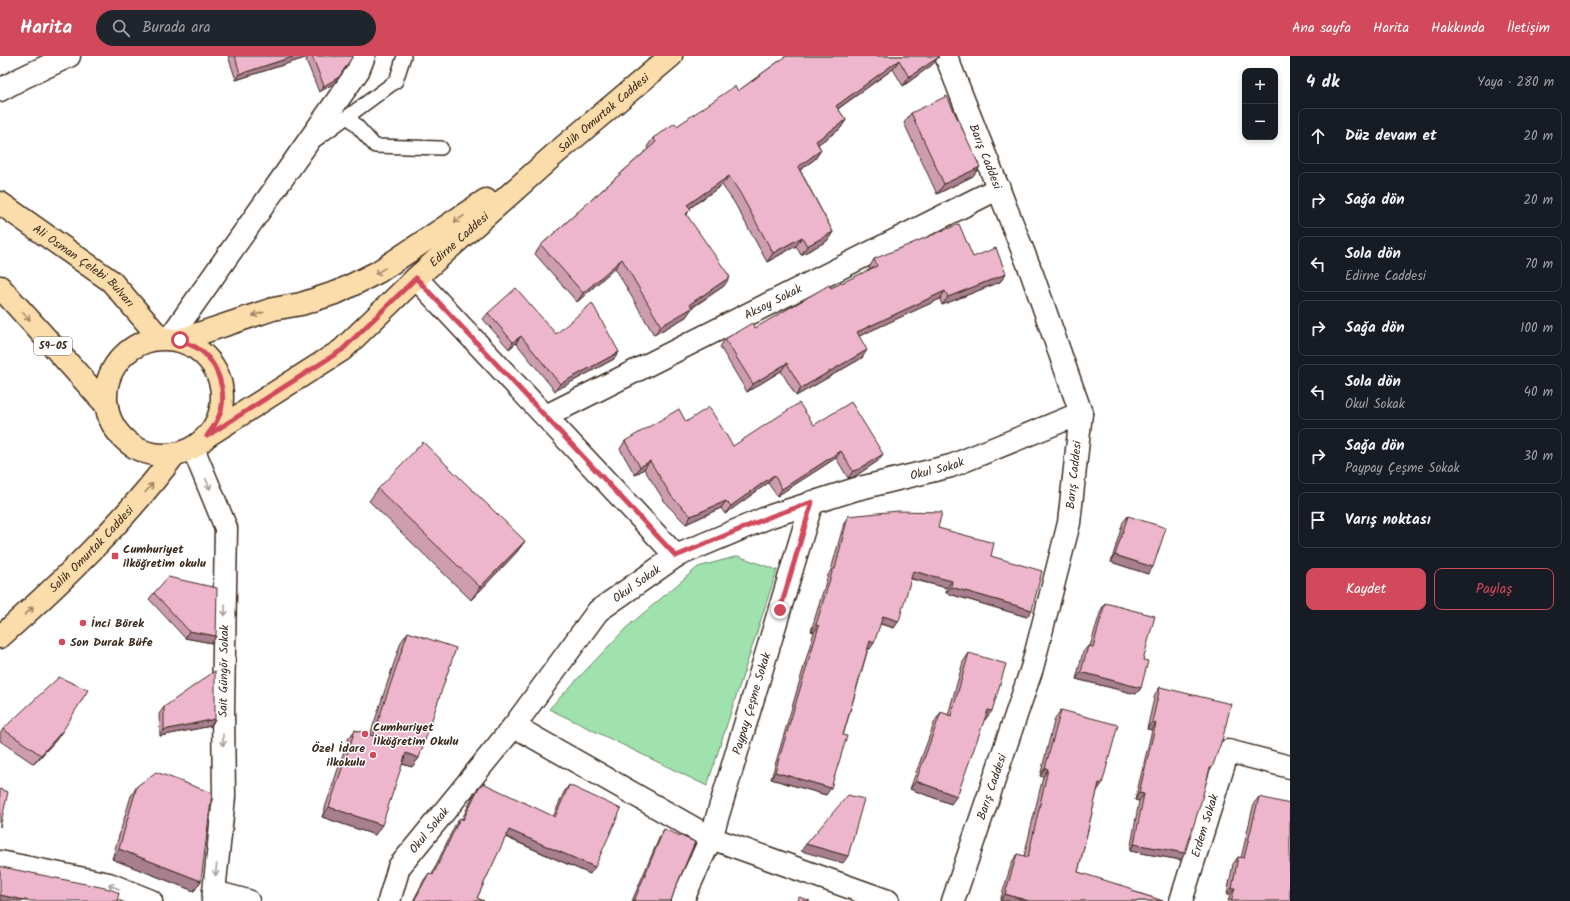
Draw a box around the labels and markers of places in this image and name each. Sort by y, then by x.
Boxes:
place label: Cumhuriyet ilköğretim okulu [123,540,206,573]
marker: Cumhuriyet ilköğretim okulu [110,551,120,561]
place label: İnci Börek [91,614,145,633]
marker: İnci Börek [78,618,88,628]
place label: Son Durak Büfe [70,633,153,652]
marker: Son Durak Büfe [57,637,67,647]
place label: Cumhuriyet İlköğretim Okulu [373,718,458,751]
marker: Cumhuriyet İlköğretim Okulu [360,729,370,739]
place label: Özel İdare ilkokulu [312,739,365,772]
marker: Özel İdare ilkokulu [368,750,378,760]

